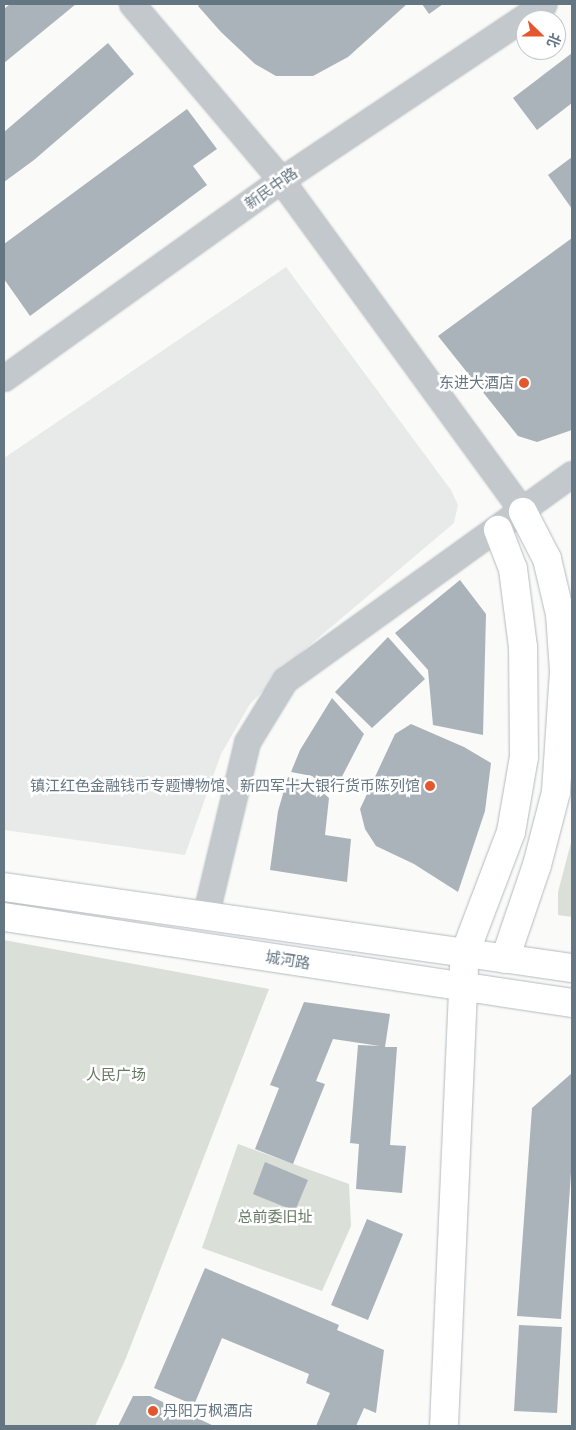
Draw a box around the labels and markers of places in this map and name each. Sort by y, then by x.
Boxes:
place label: 东进大酒店 [439,374,514,392]
marker: 东进大酒店 [518,377,530,389]
place label: 镇江红色金融钱币专题博物馆、新四军十大银行货币陈列馆 [30,777,420,795]
marker: 镇江红色金融钱币专题博物馆、新四军十大银行货币陈列馆 [424,780,436,792]
place label: 丹阳万枫酒店 [163,1402,253,1420]
marker: 丹阳万枫酒店 [147,1405,159,1417]

